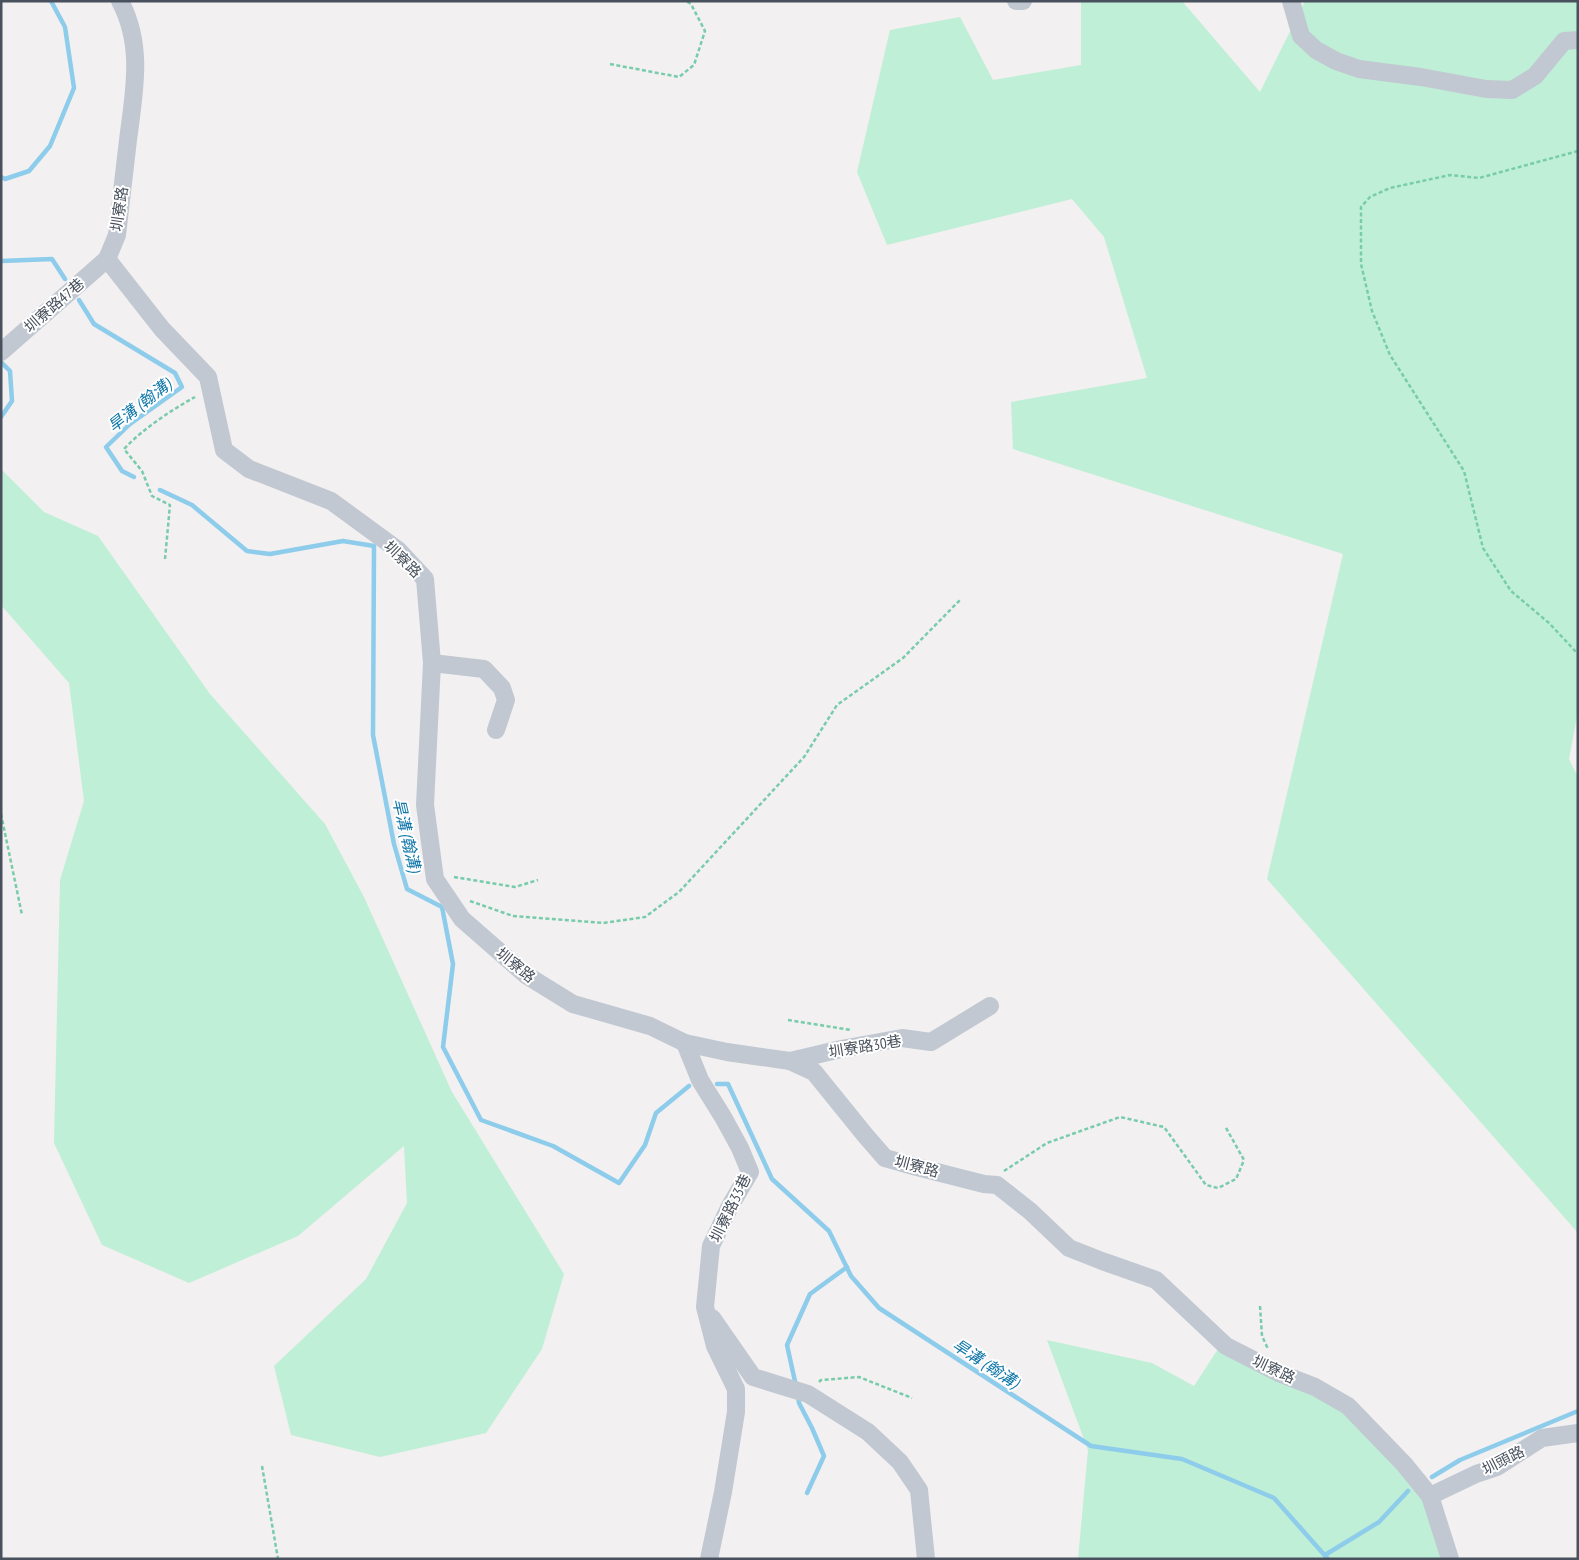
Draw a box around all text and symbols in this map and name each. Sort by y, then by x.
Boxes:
street label: 圳寮路 [106,185,132,233]
street label: 圳寮路47巷 [20,274,88,336]
water label: 旱溝 (翰溝) [103,373,176,436]
street label: 圳寮路 [380,537,426,581]
water label: 旱溝 (翰溝) [389,796,426,876]
street label: 圳寮路 [493,943,539,987]
street label: 圳寮路30巷 [827,1031,903,1061]
street label: 圳寮路 [893,1151,941,1181]
street label: 圳寮路33巷 [705,1171,755,1245]
water label: 旱溝 (翰溝) [949,1334,1025,1393]
street label: 圳寮路 [1250,1351,1298,1387]
street label: 圳頭路 [1479,1441,1527,1479]

